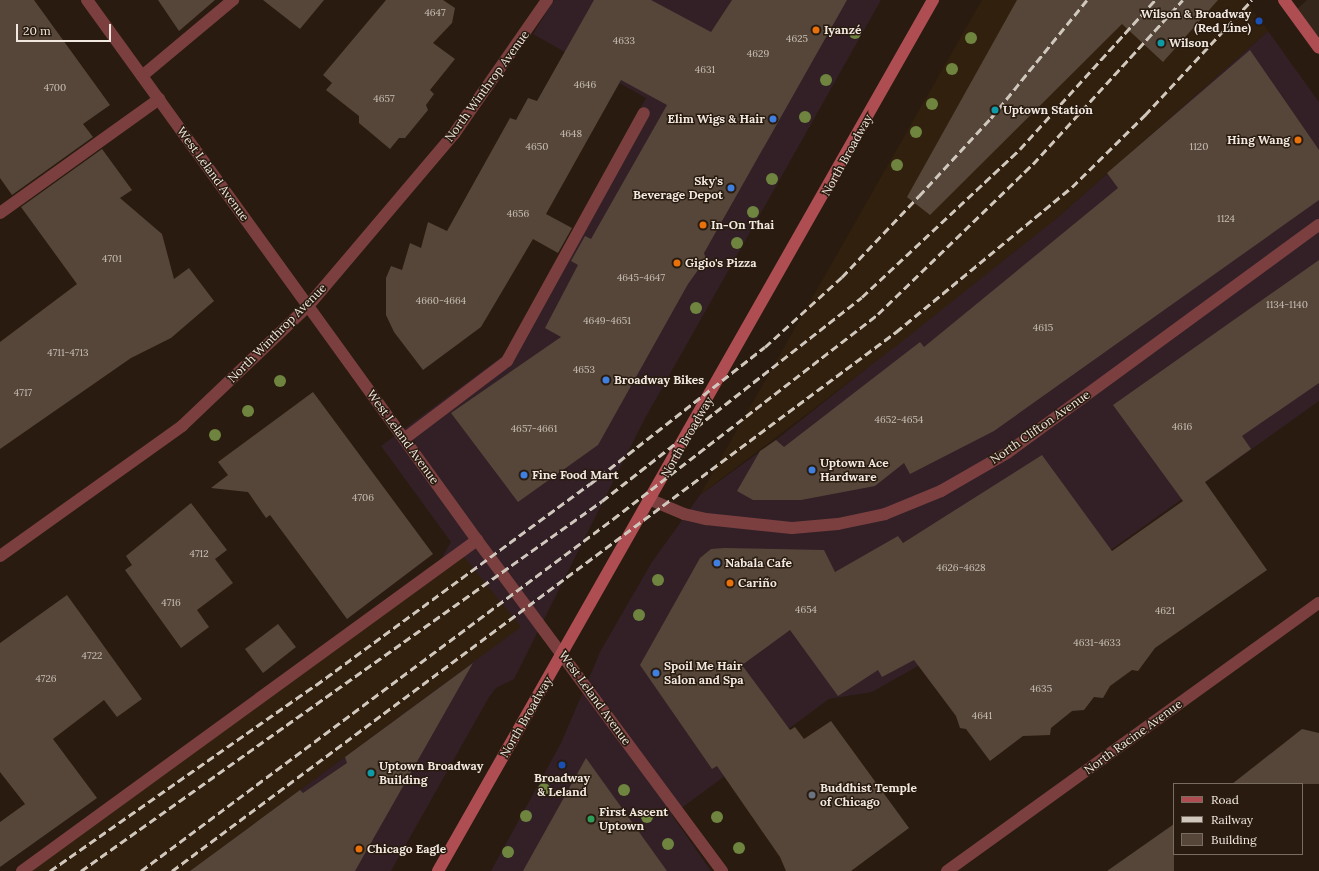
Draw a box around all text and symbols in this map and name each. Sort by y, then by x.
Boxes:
house number: 4647 [424,7,446,19]
place label: Wilson & Broadway (Red Line) [1141,7,1251,35]
scale bar [18,16,113,42]
marker: Wilson & Broadway (Red Line) [1254,16,1264,26]
text: 20 m [23,23,51,38]
place label: Iyanzé [824,23,861,37]
marker: Iyanzé [811,25,821,35]
street label: North Winthrop Avenue [442,28,532,144]
house number: 4625 [786,33,808,45]
house number: 4633 [613,35,635,47]
place label: Wilson [1169,36,1209,50]
marker: Wilson [1156,38,1166,48]
house number: 4629 [747,48,769,60]
house number: 4631 [695,64,715,76]
house number: 4646 [574,79,596,91]
house number: 4700 [44,82,66,94]
house number: 4657 [373,93,395,105]
place label: Uptown Station [1003,103,1093,117]
marker: Uptown Station [990,105,1000,115]
place label: Elim Wigs & Hair [668,112,765,126]
street label: North Broadway [819,112,875,198]
marker: Elim Wigs & Hair [768,114,778,124]
street label: West Leland Avenue [174,124,252,224]
house number: 4648 [560,128,582,140]
place label: Hing Wang [1227,133,1290,147]
marker: Hing Wang [1293,135,1303,145]
house number: 4650 [526,141,548,153]
house number: 1120 [1190,141,1208,153]
place label: Sky's Beverage Depot [633,174,723,202]
marker: Sky's Beverage Depot [726,183,736,193]
house number: 4656 [507,208,529,220]
house number: 1124 [1217,213,1235,225]
place label: In-On Thai [711,218,774,232]
marker: In-On Thai [698,220,708,230]
house number: 4701 [102,253,122,265]
place label: Gigio's Pizza [685,256,757,270]
marker: Gigio's Pizza [672,258,682,268]
house number: 4645-4647 [617,272,665,284]
street label: North Winthrop Avenue [225,281,329,385]
house number: 4660-4664 [416,295,466,307]
house number: 1134-1140 [1266,299,1308,311]
house number: 4649-4651 [583,315,631,327]
house number: 4615 [1033,322,1053,334]
house number: 4711-4713 [47,347,89,359]
house number: 4653 [573,364,595,376]
place label: Broadway Bikes [614,373,704,387]
marker: Broadway Bikes [601,375,611,385]
house number: 4717 [14,387,32,399]
street label: West Leland Avenue [364,387,442,487]
street label: North Clifton Avenue [987,387,1093,467]
street label: North Broadway [658,394,716,480]
house number: 4652-4654 [875,414,923,426]
house number: 4616 [1172,421,1192,433]
house number: 4657-4661 [511,423,557,435]
place label: Uptown Ace Hardware [820,456,889,484]
marker: Uptown Ace Hardware [807,465,817,475]
place label: Fine Food Mart [532,468,619,482]
marker: Fine Food Mart [519,470,529,480]
house number: 4706 [352,492,374,504]
house number: 4712 [189,548,209,560]
place label: Nabala Cafe [725,556,792,570]
marker: Nabala Cafe [712,558,722,568]
house number: 4626-4628 [936,562,986,574]
place label: Cariño [738,576,777,590]
marker: Cariño [725,578,735,588]
house number: 4716 [161,597,181,609]
house number: 4654 [795,604,817,616]
house number: 4621 [1155,605,1175,617]
house number: 4631-4633 [1073,637,1121,649]
street label: West Leland Avenue [556,648,634,748]
house number: 4722 [82,650,102,662]
place label: Spoil Me Hair Salon and Spa [664,659,744,687]
marker: Spoil Me Hair Salon and Spa [651,668,661,678]
house number: 4726 [35,673,57,685]
street label: North Broadway [497,674,555,760]
house number: 4635 [1030,683,1052,695]
street label: North Racine Avenue [1081,697,1185,777]
house number: 4641 [972,710,992,722]
place label: Uptown Broadway Building [379,759,483,787]
marker: Broadway & Leland [557,760,567,770]
marker: Uptown Broadway Building [366,768,376,778]
place label: Broadway & Leland [534,771,590,799]
place label: Buddhist Temple of Chicago [820,781,917,809]
legend [1173,783,1303,855]
marker: Buddhist Temple of Chicago [807,790,817,800]
text: Road [1211,792,1239,807]
place label: First Ascent Uptown [599,805,668,833]
text: Railway [1211,812,1253,827]
marker: First Ascent Uptown [586,814,596,824]
text: Building [1211,832,1257,847]
place label: Chicago Eagle [367,842,446,856]
marker: Chicago Eagle [354,844,364,854]

